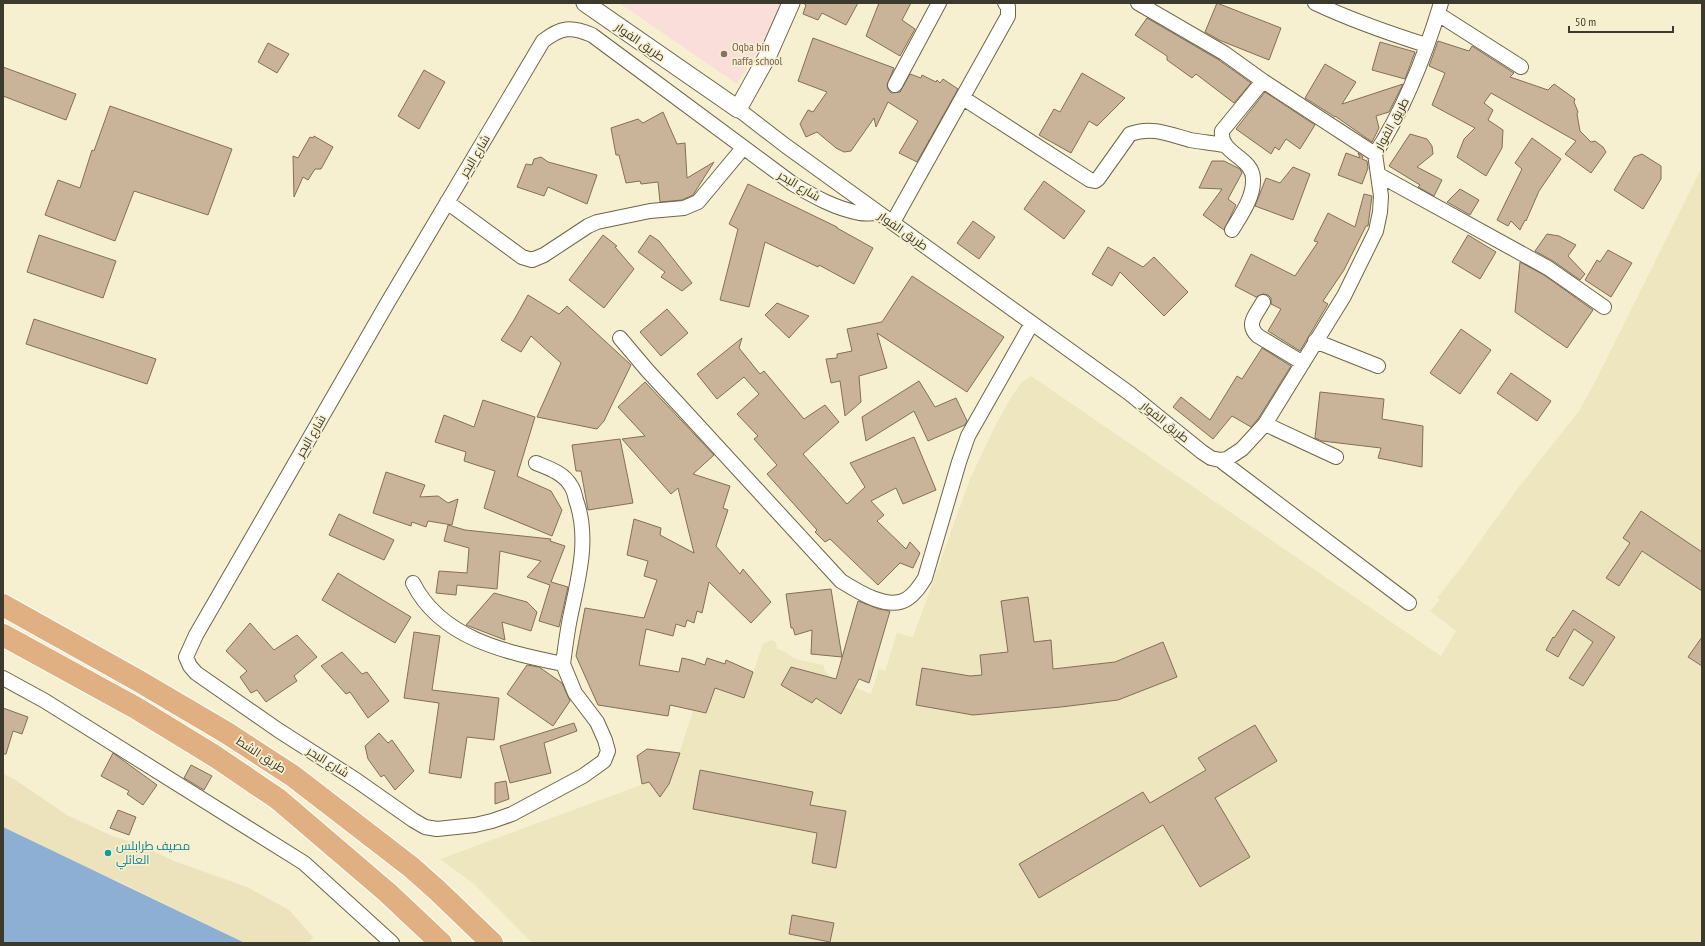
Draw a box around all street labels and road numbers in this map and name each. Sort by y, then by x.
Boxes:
street label: طريق الفوار [612,18,668,64]
street label: طريق الفوار [1371,95,1412,153]
street label: شارع البحر [456,132,494,181]
street label: شارع البحر [774,167,823,205]
street label: طريق الفوار [875,207,931,253]
street label: طريق الفوار [1137,397,1192,446]
street label: شارع البحر [292,412,330,461]
street label: طريق الشط [234,733,289,776]
street label: شارع البحر [303,742,352,781]

